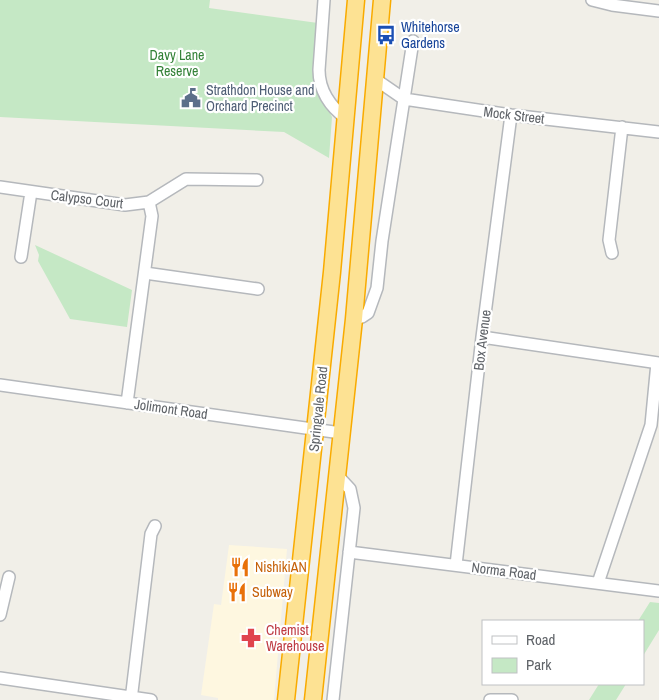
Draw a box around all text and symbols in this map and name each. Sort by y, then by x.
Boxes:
place label: Whitehorse Gardens [401,18,460,52]
bus stop icon: Whitehorse Gardens [375,24,397,46]
park label: Davy Lane Reserve [150,46,204,80]
place label: Strathdon House and Orchard Precinct [206,81,315,115]
public building icon: Strathdon House and Orchard Precinct [180,87,202,109]
street label: Mock Street [483,102,545,128]
street label: Calypso Court [50,186,124,212]
street label: Box Avenue [469,309,495,371]
street label: Springvale Road [305,366,331,452]
street label: Jolimont Road [133,395,209,423]
restaurant icon: NishikiAN [229,556,251,578]
place label: NishikiAN [255,558,307,576]
street label: Norma Road [471,558,537,584]
restaurant icon: Subway [226,581,248,603]
place label: Subway [252,583,293,601]
legend [482,620,644,685]
place label: Chemist Warehouse [266,621,324,655]
pharmacy icon: Chemist Warehouse [240,627,262,649]
text: Road [526,629,555,650]
text: Park [526,654,552,675]

